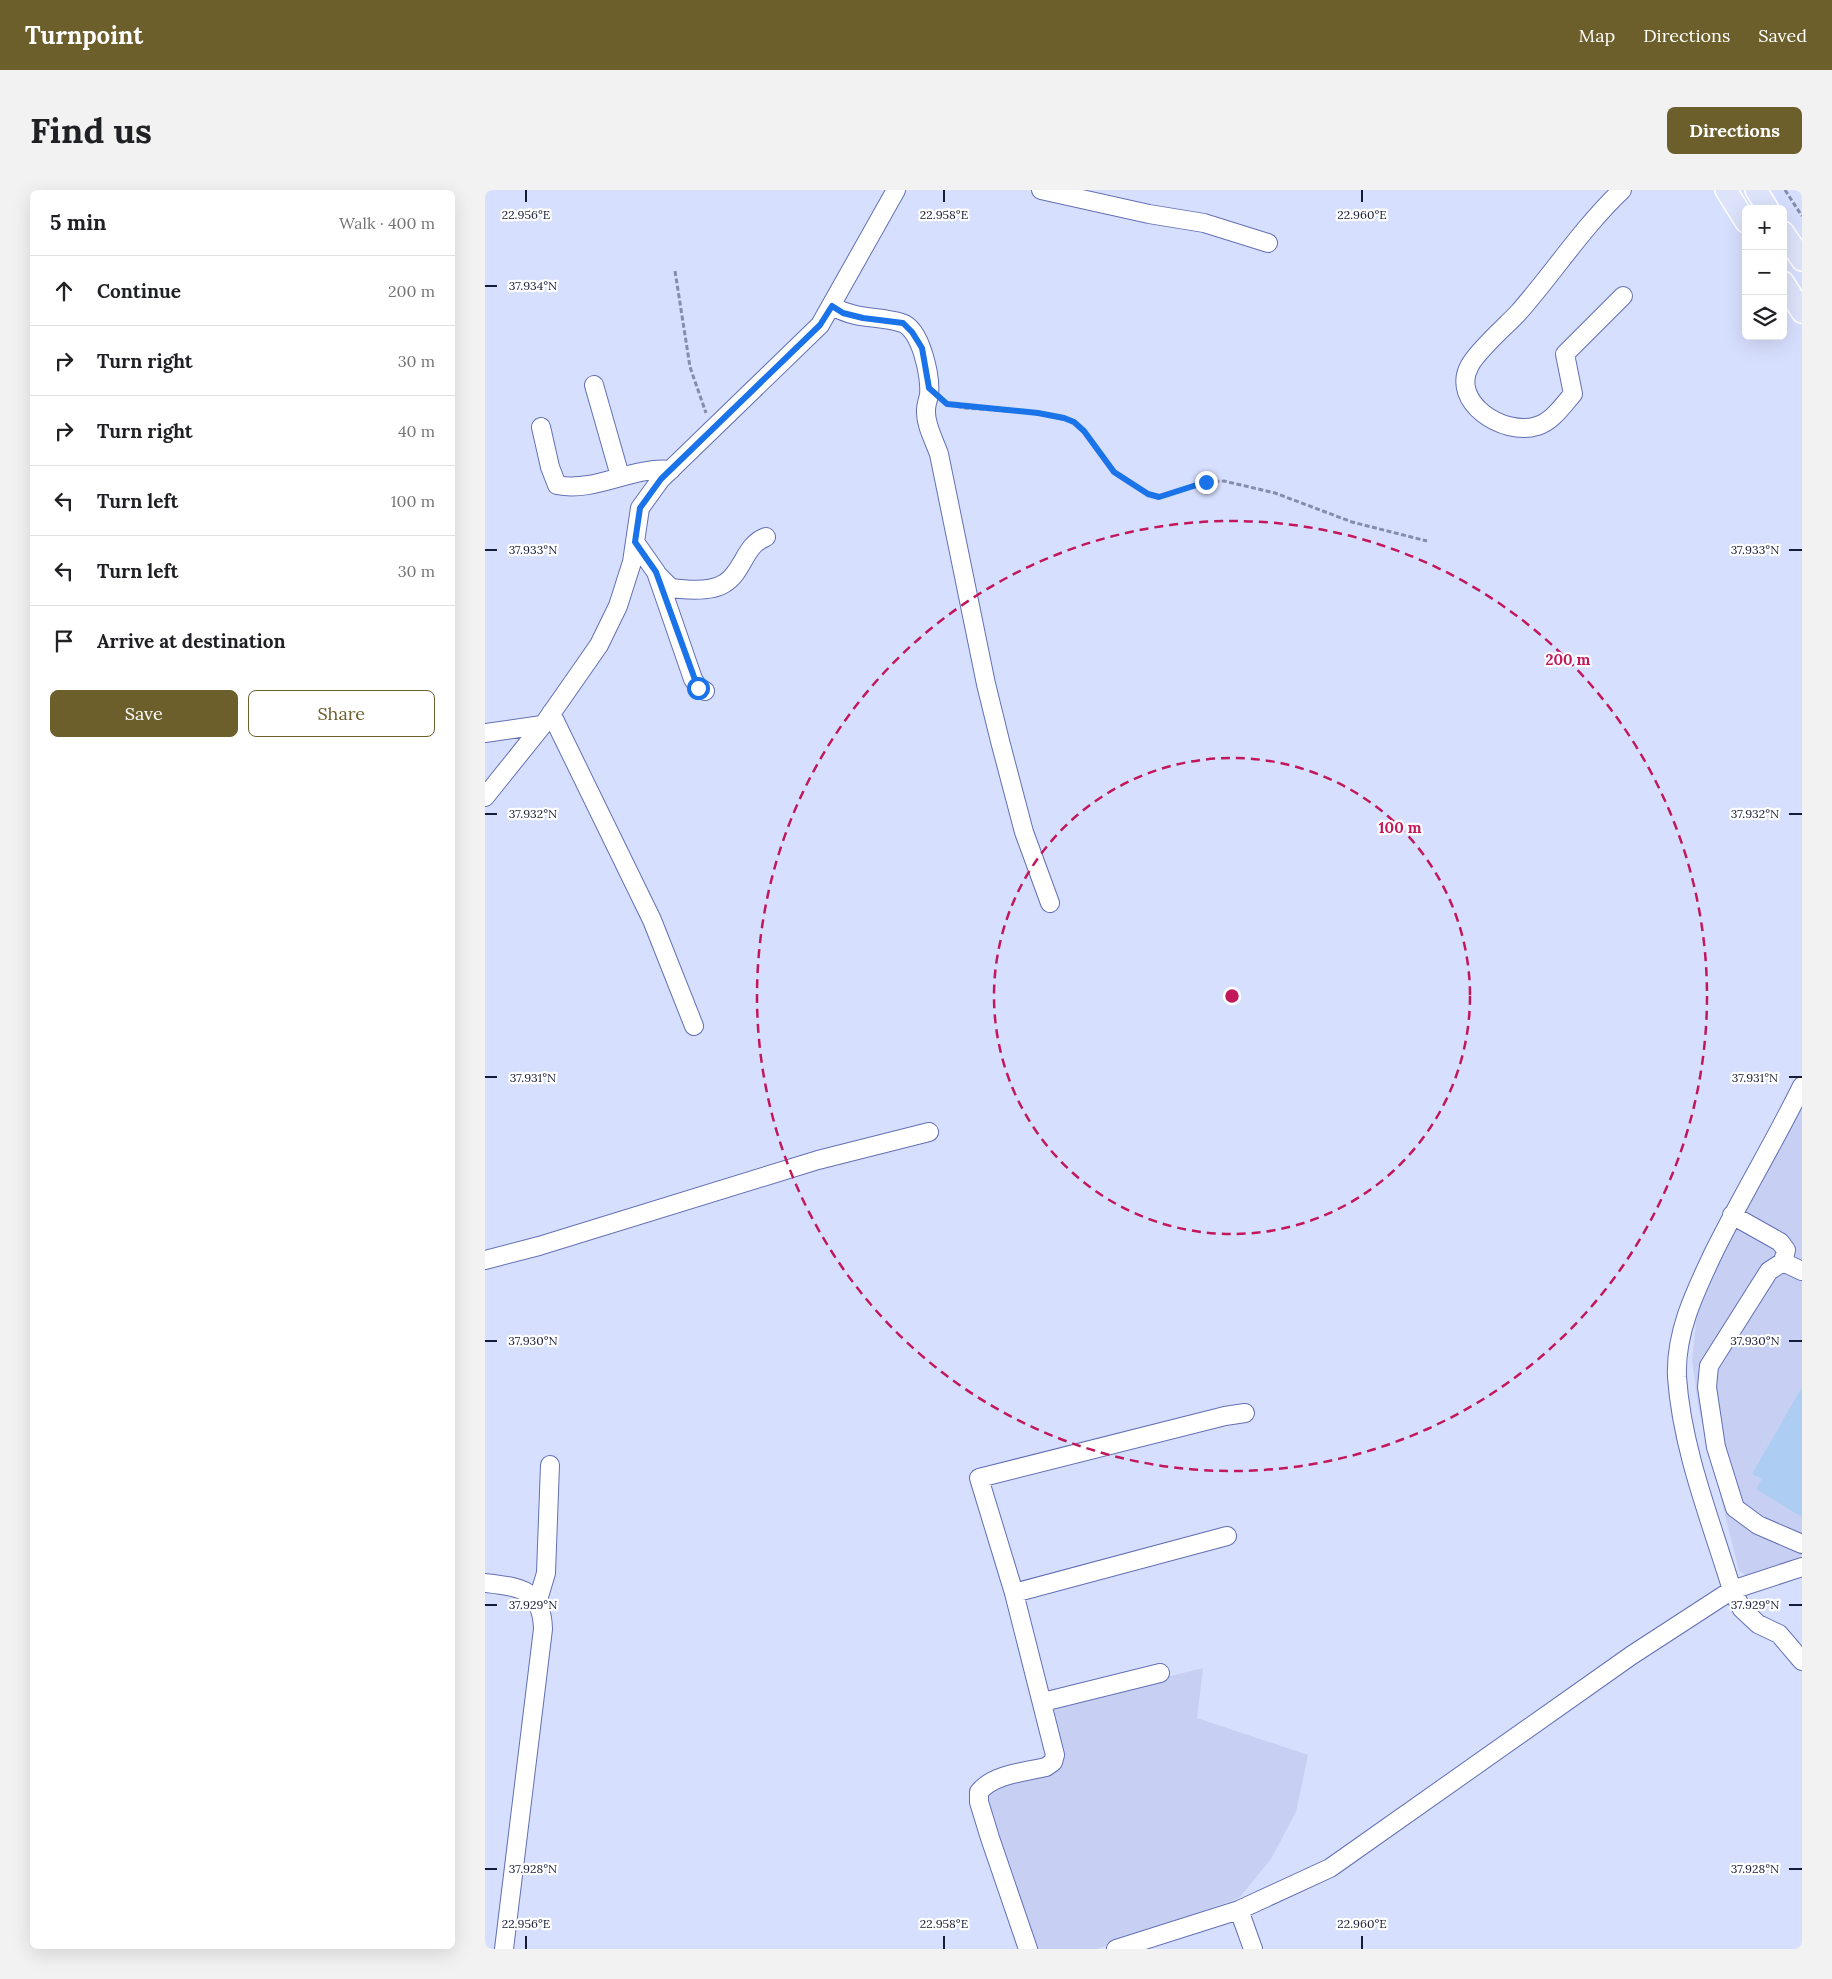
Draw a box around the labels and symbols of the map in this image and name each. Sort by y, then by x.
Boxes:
text: 22.956°E [502,207,550,222]
text: 22.958°E [920,207,968,222]
text: 22.960°E [1337,207,1387,222]
text: 37.934°N [509,278,557,293]
route end [1195,471,1218,494]
text: 37.933°N [509,542,557,557]
text: 37.933°N [1731,542,1779,557]
text: 200 m [1546,650,1591,669]
route start [687,677,710,700]
text: 37.932°N [509,806,557,821]
text: 37.932°N [1731,806,1779,821]
text: 100 m [1379,818,1422,837]
centre of rings [1223,987,1241,1005]
text: 37.931°N [510,1070,556,1085]
text: 37.931°N [1732,1070,1778,1085]
text: 37.930°N [508,1333,558,1348]
text: 37.930°N [1730,1333,1780,1348]
text: 37.929°N [509,1597,557,1612]
text: 37.929°N [1731,1597,1779,1612]
text: 37.928°N [509,1861,557,1876]
text: 37.928°N [1731,1861,1779,1876]
text: 22.956°E [502,1916,550,1931]
text: 22.958°E [920,1916,968,1931]
text: 22.960°E [1337,1916,1387,1931]

